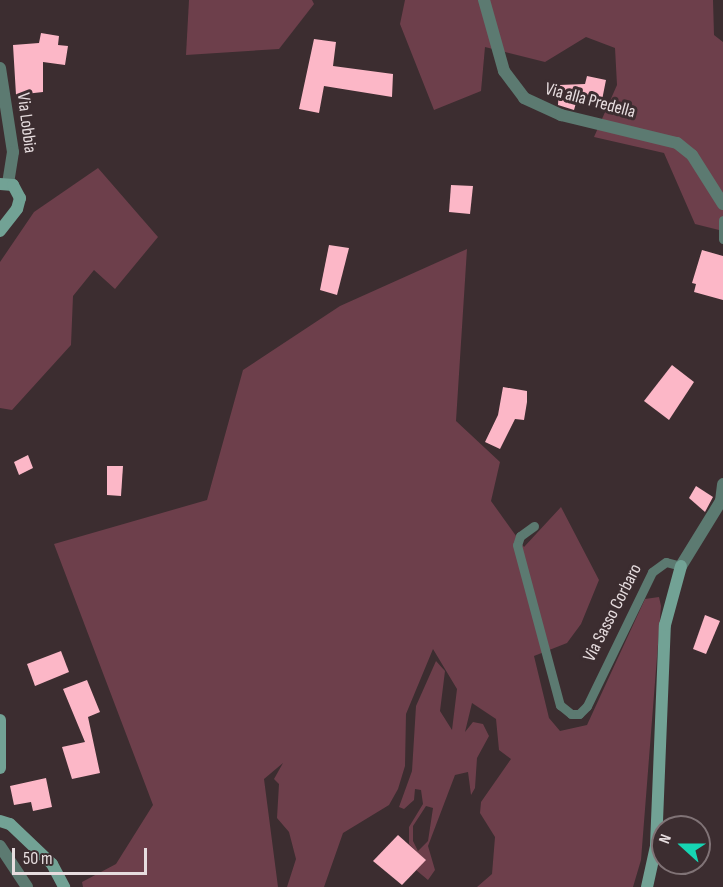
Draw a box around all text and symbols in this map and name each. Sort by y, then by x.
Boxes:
street label: Via alla Predella [542,79,638,123]
street label: Via Lobbia [12,92,40,154]
street label: Via Sasso Corbaro [579,560,647,666]
north arrow [651,815,711,875]
text: N [655,832,676,846]
scale bar [15,836,150,874]
text: 50 m [23,848,53,869]

